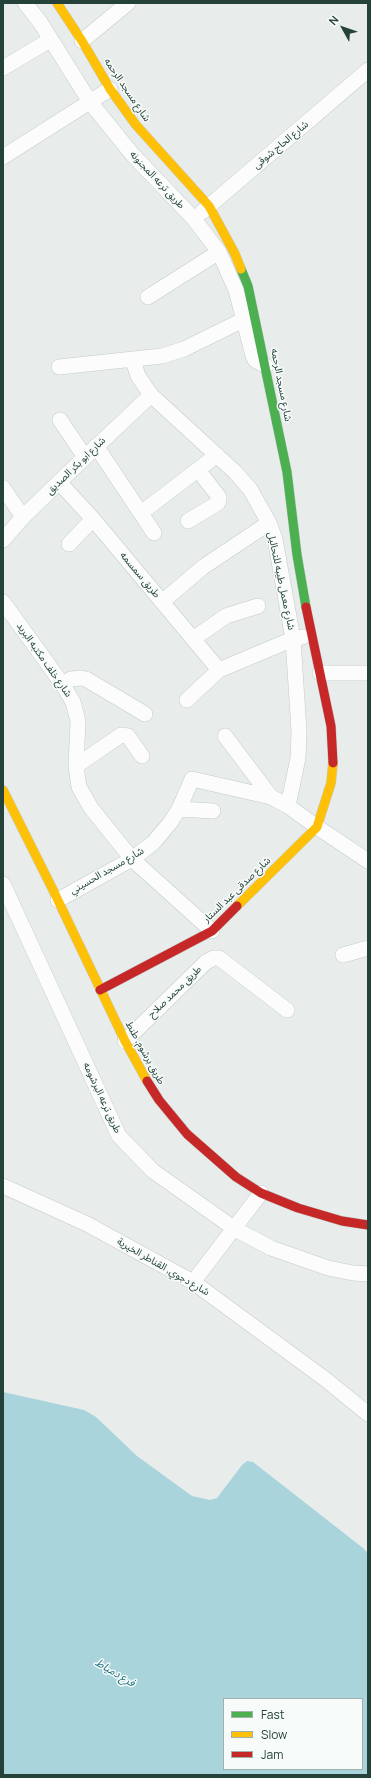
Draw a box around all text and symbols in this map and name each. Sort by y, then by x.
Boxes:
north arrow [323,8,363,48]
text: N [325,12,342,28]
street label: شارع مسجد الرحمه [101,56,153,124]
street label: شارع الحاج شوقى [251,118,311,172]
street label: طريق ترعه المجنونه [127,149,187,211]
street label: شارع مسجد الرحمه [268,348,294,422]
street label: شارع ابو بكر الصديق [44,435,108,497]
street label: شارع معمل طيبه للتحاليل [265,531,297,631]
street label: طريق سمسمه [117,550,163,600]
street label: شارع خلف مكتبه البريد [14,620,74,700]
street label: شارع مسجد الحسيني [68,845,146,897]
street label: شارع صدقى عبد الستار [201,855,273,925]
street label: طريق محمد صلاح [146,963,204,1021]
street label: طريق برشوم, طنط [123,1019,167,1087]
street label: طريق ترعه البرشومه [80,1061,124,1135]
street label: شارع دجوي, القناطر الخيرية [115,1236,211,1298]
water label: فرع دمياط [93,1656,137,1690]
legend [223,1698,363,1770]
text: Fast [261,1706,285,1723]
text: Slow [261,1726,287,1743]
text: Jam [261,1746,283,1763]

